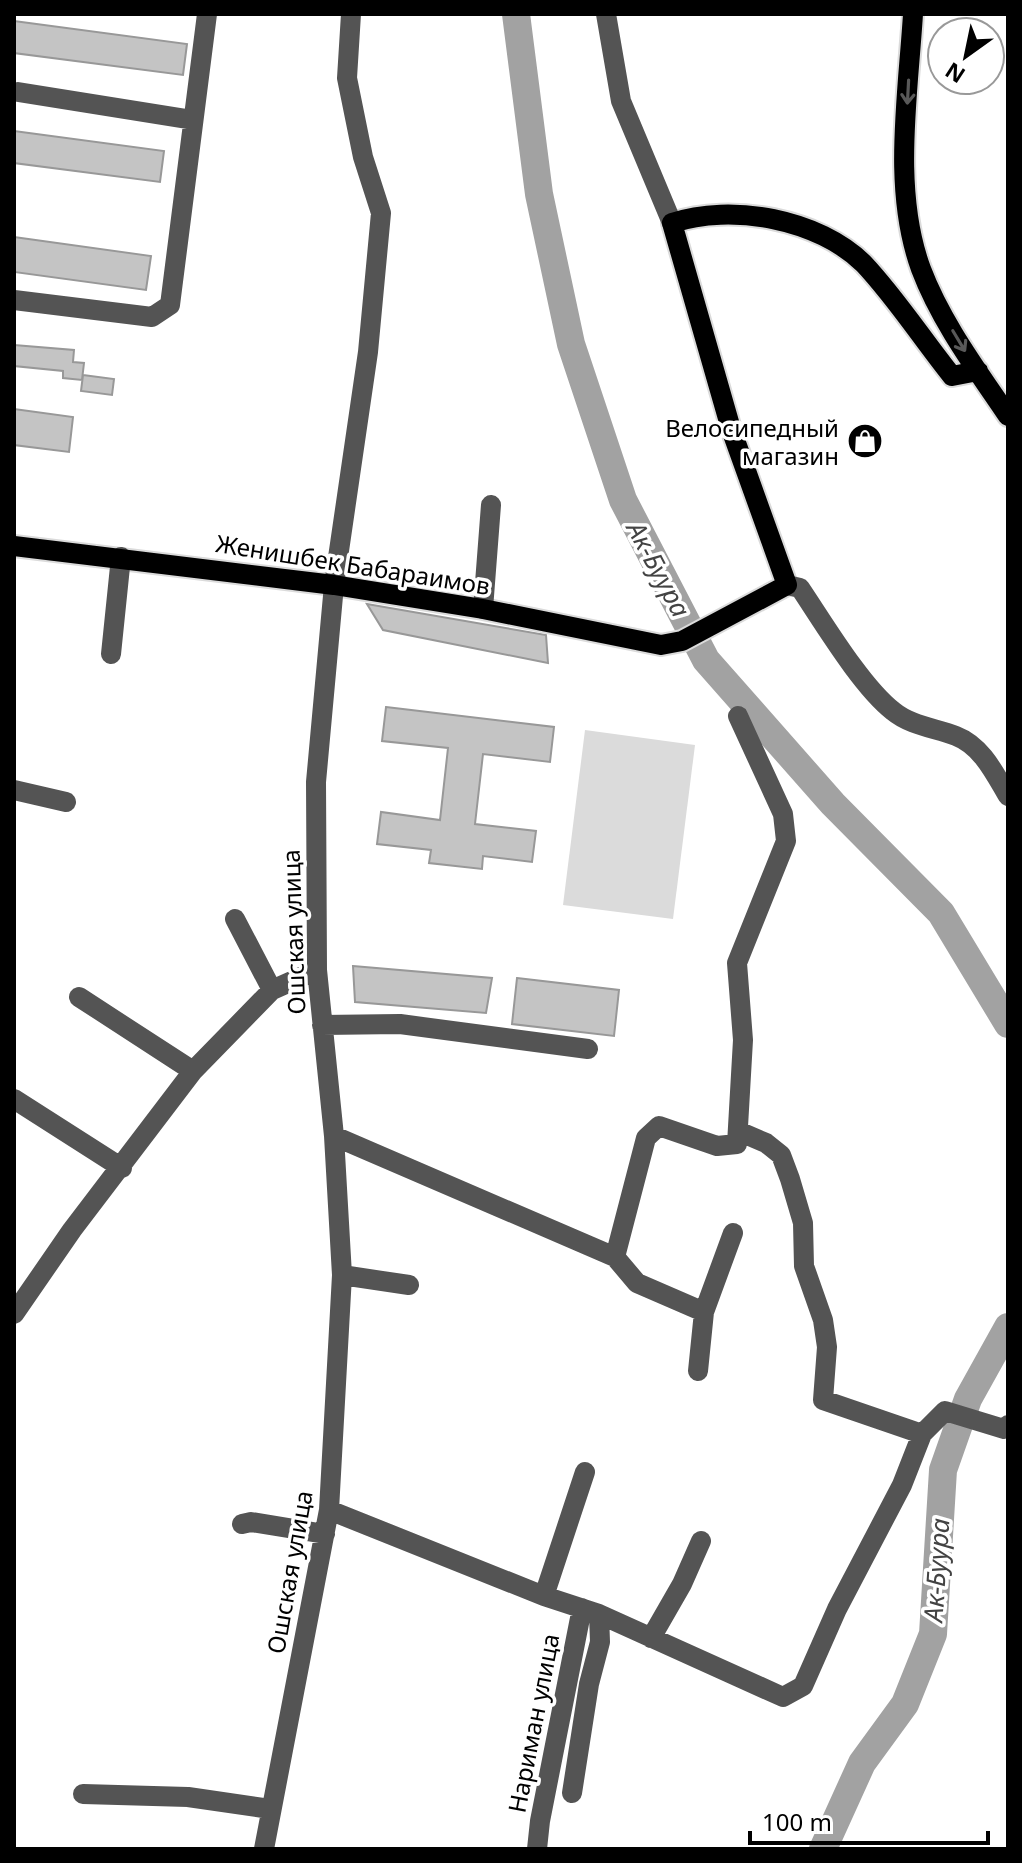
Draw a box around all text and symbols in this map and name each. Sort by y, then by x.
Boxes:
north arrow [926,16,1006,96]
text: N [939,56,970,91]
one-way arrow [900,78,915,105]
one-way arrow [951,329,967,351]
place label: Велосипедный магазин [665,411,839,472]
shop icon: Велосипедный магазин [846,422,884,460]
water label: Ак-Буура [618,513,699,624]
street label: Женишбек Бабараимов [214,526,492,602]
street label: Ошская улица [274,849,312,1015]
street label: Ошская улица [258,1488,320,1656]
water label: Ак-Буура [914,1517,958,1625]
street label: Нариман улица [499,1631,567,1815]
scale bar [750,1795,988,1845]
text: 100 m [762,1805,832,1838]

